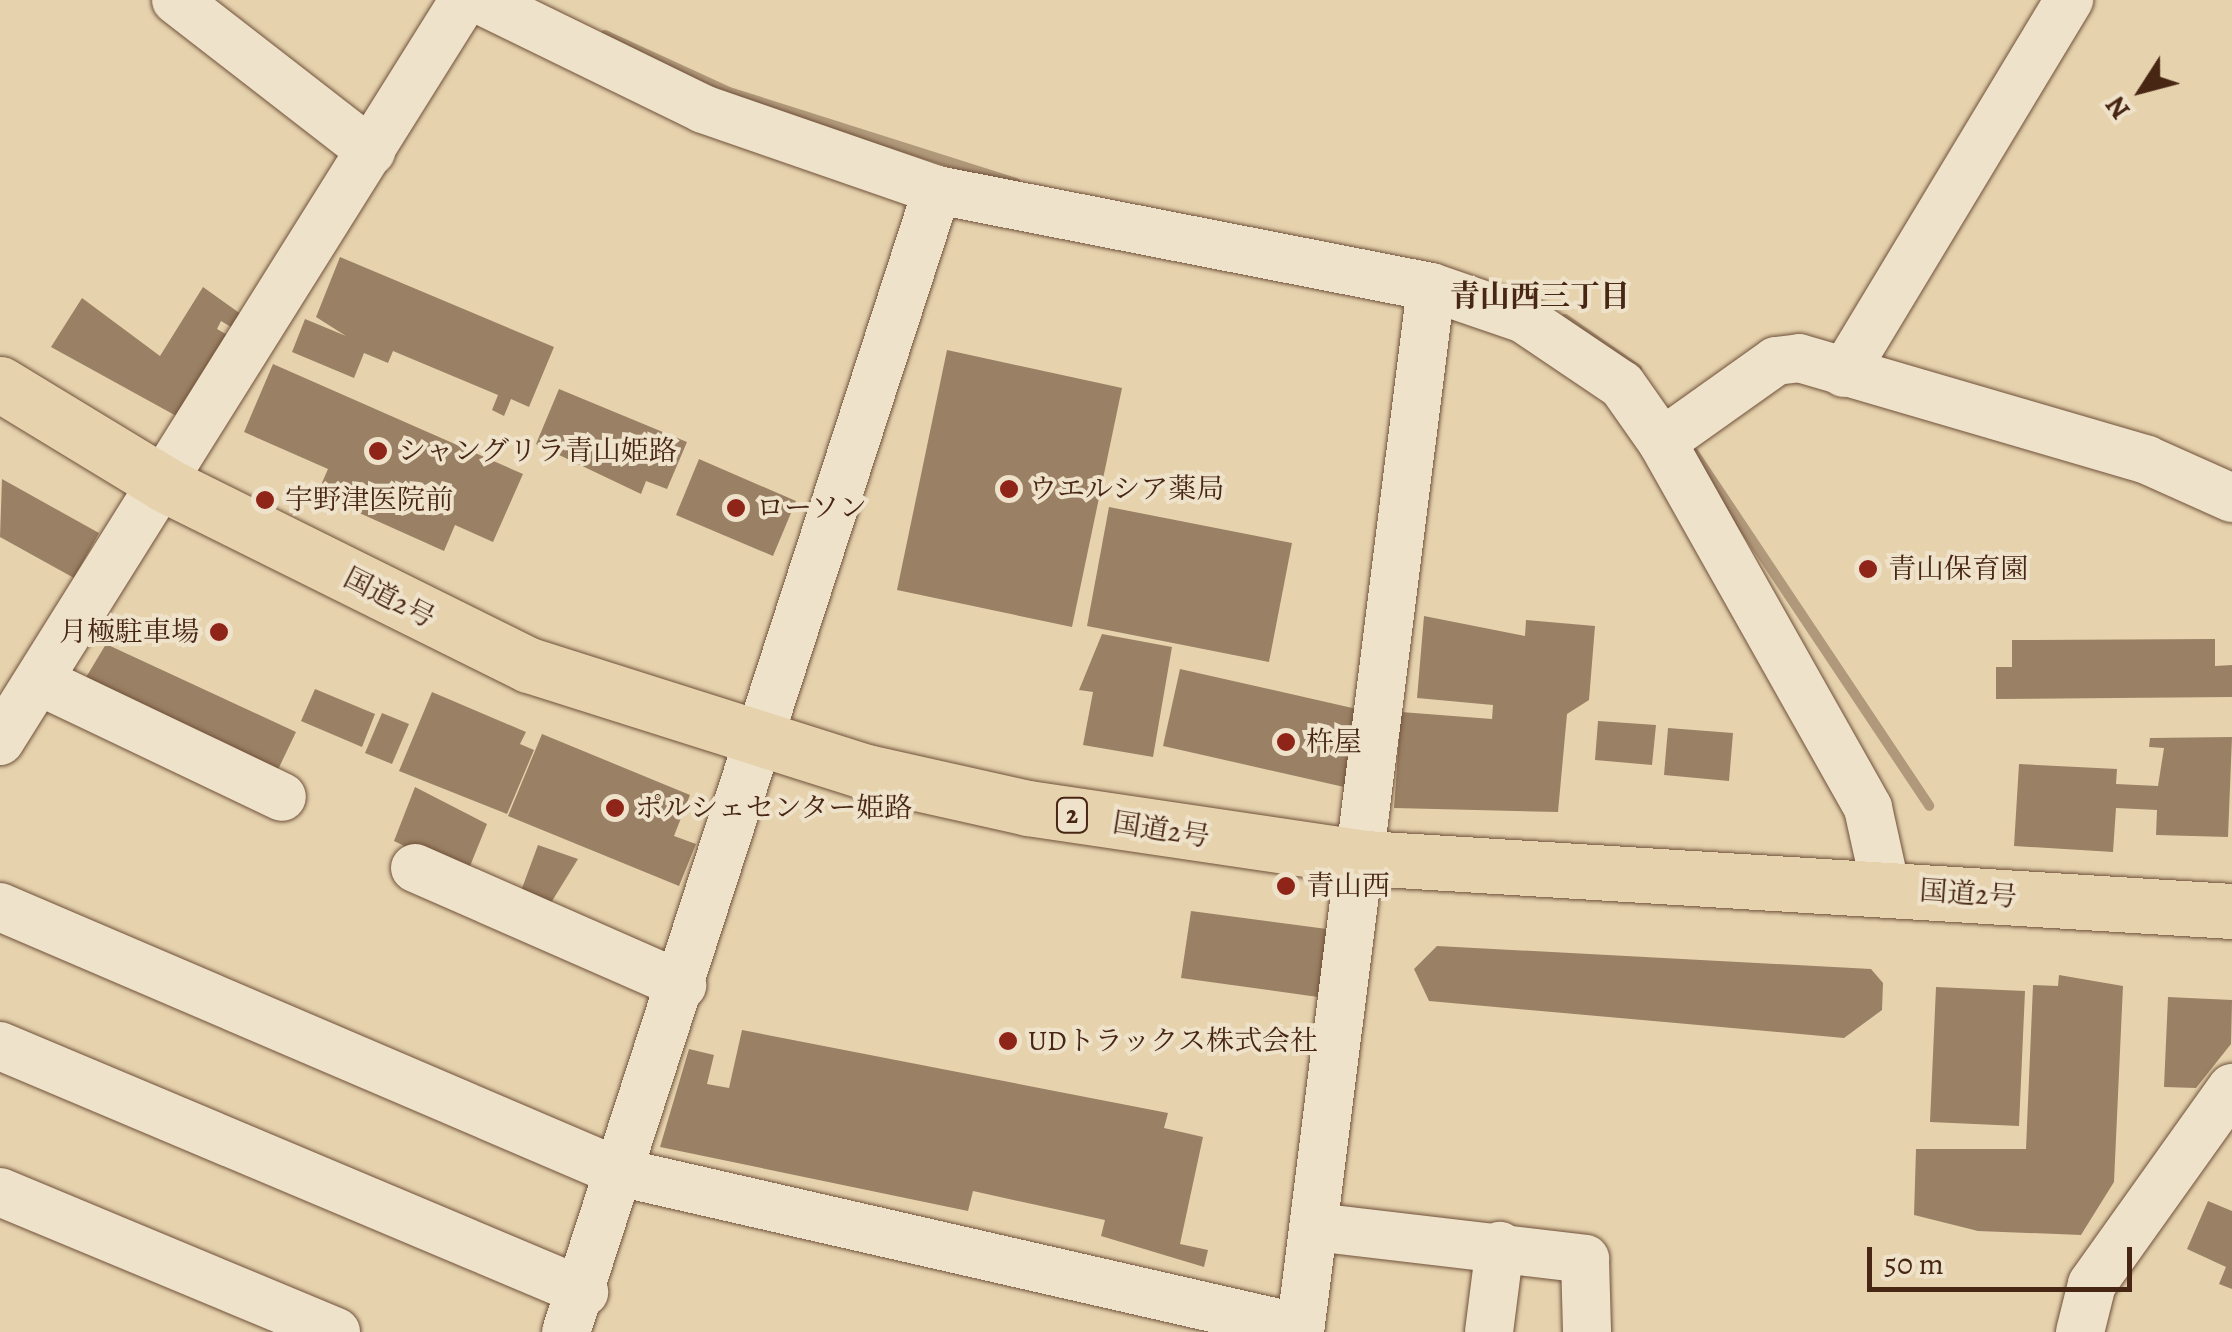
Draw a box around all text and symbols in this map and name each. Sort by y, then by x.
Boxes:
north arrow [2092,40,2192,140]
text: N [2096,88,2139,127]
district label: 青山西三丁目 [1450,278,1630,314]
place label: シャングリラ青山姫路 [398,434,678,468]
marker: シャングリラ青山姫路 [367,440,389,462]
place label: ウエルシア薬局 [1029,472,1225,506]
marker: ウエルシア薬局 [998,478,1020,500]
place label: 宇野津医院前 [285,483,453,517]
marker: 宇野津医院前 [254,489,276,511]
place label: ローソン [756,491,868,525]
marker: ローソン [725,497,747,519]
place label: 青山保育園 [1888,552,2028,586]
marker: 青山保育園 [1857,558,1879,580]
street label: 国道2号 [338,561,440,635]
place label: 月極駐車場 [59,615,199,649]
marker: 月極駐車場 [208,621,230,643]
place label: 杵屋 [1306,725,1362,759]
marker: 杵屋 [1275,731,1297,753]
place label: ポルシェセンター姫路 [635,791,915,825]
road number: 2 [1054,795,1090,835]
marker: ポルシェセンター姫路 [604,797,626,819]
street label: 国道2号 [1110,806,1212,854]
place label: 青山西 [1306,869,1390,903]
street label: 国道2号 [1918,874,2018,914]
marker: 青山西 [1275,875,1297,897]
place label: UDトラックス株式会社 [1028,1024,1319,1058]
marker: UDトラックス株式会社 [997,1030,1019,1052]
scale bar [1872,1227,2137,1289]
text: 50 m [1884,1244,1944,1284]

